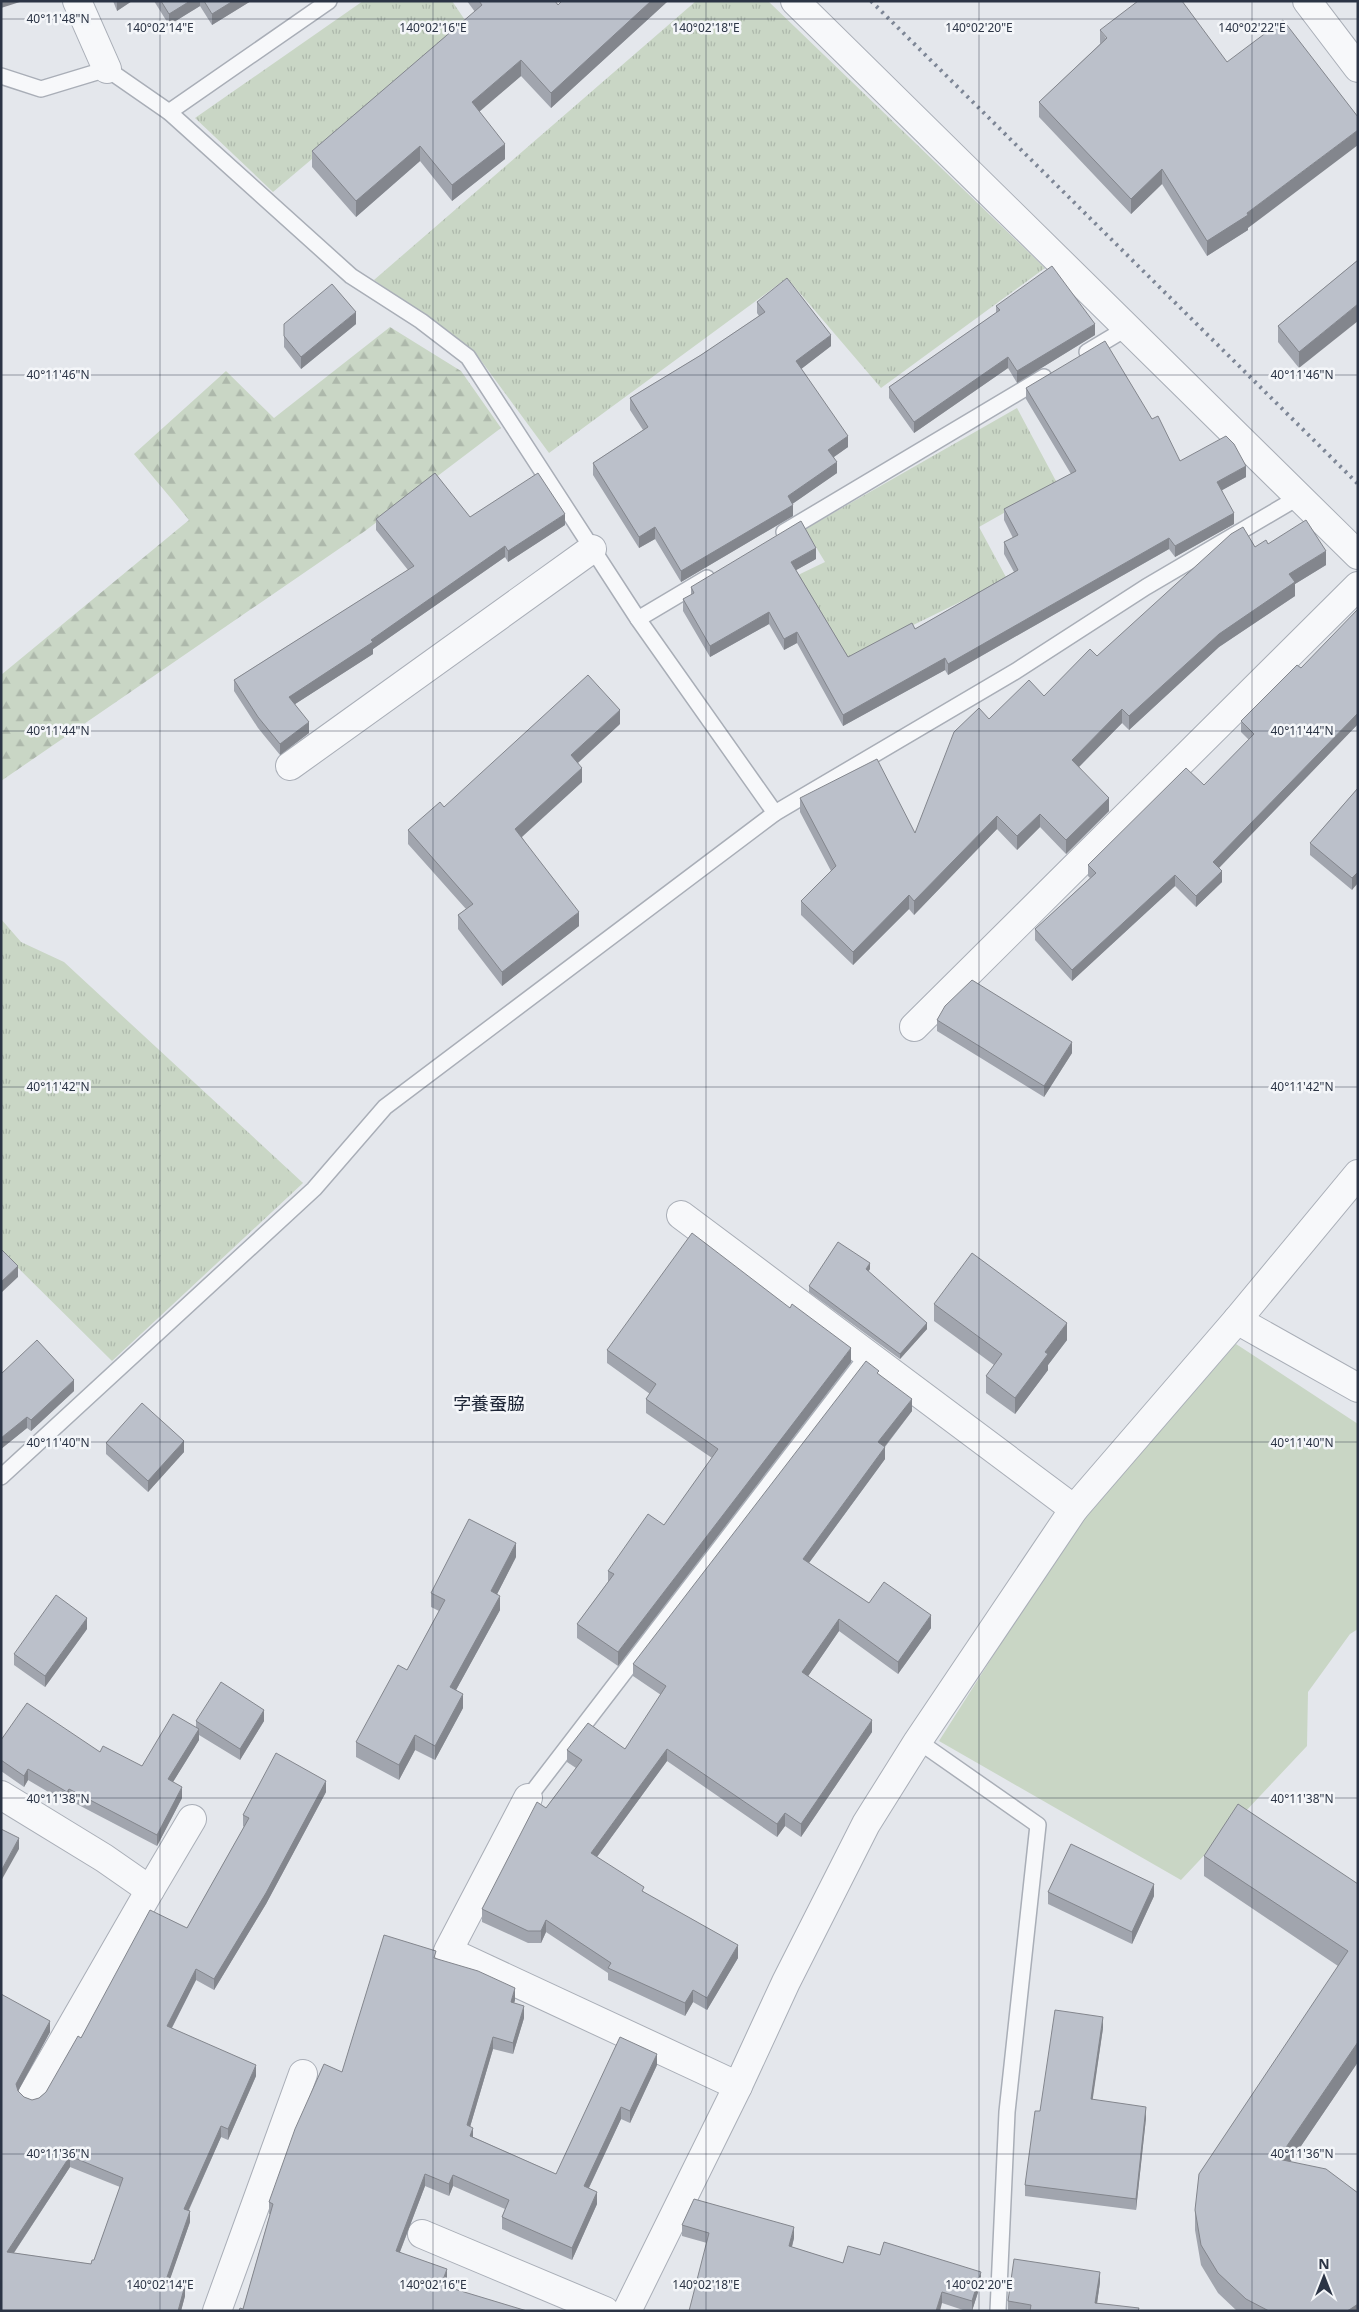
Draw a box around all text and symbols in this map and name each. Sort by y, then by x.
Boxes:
text: 40°11'48"N [26,10,90,27]
text: 140°02'14"E [126,19,194,36]
text: 140°02'16"E [399,19,467,36]
text: 140°02'18"E [672,19,740,36]
text: 140°02'20"E [945,19,1013,36]
text: 140°02'22"E [1218,19,1286,36]
text: 40°11'46"N [26,366,90,383]
text: 40°11'46"N [1270,366,1334,383]
text: 40°11'44"N [26,722,90,739]
text: 40°11'44"N [1270,722,1334,739]
text: 40°11'42"N [26,1078,90,1095]
text: 40°11'42"N [1270,1078,1334,1095]
district label: 字養蚕脇 [453,1391,525,1415]
text: 40°11'40"N [26,1434,90,1451]
text: 40°11'40"N [1270,1434,1334,1451]
text: 40°11'38"N [26,1790,90,1807]
text: 40°11'38"N [1270,1790,1334,1807]
text: 40°11'36"N [26,2145,90,2162]
text: 40°11'36"N [1270,2145,1334,2162]
north arrow [1299,2252,1349,2302]
text: N [1318,2254,1330,2273]
text: 140°02'14"E [126,2276,194,2293]
text: 140°02'16"E [399,2276,467,2293]
text: 140°02'18"E [672,2276,740,2293]
text: 140°02'20"E [945,2276,1013,2293]

